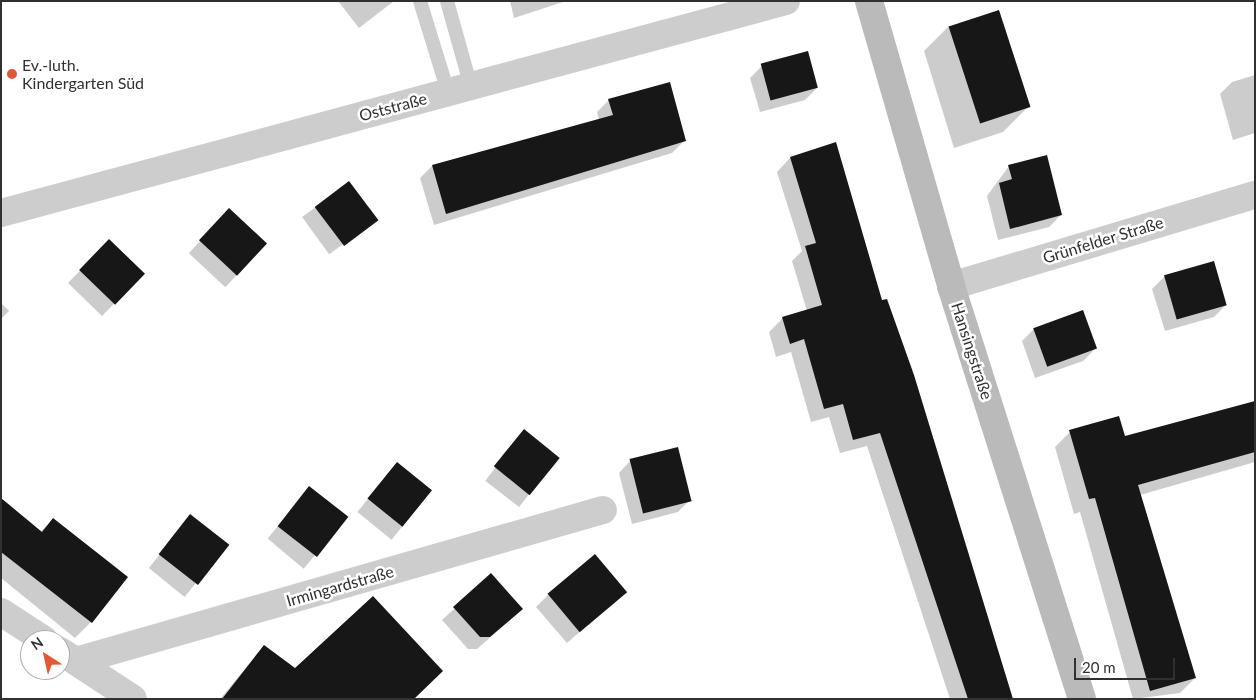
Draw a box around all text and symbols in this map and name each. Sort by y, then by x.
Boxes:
place label: Ev.-luth. Kindergarten Süd [22,55,144,93]
marker: Ev.-luth. Kindergarten Süd [6,68,18,80]
street label: Oststraße [357,89,429,125]
street label: Grünfelder Straße [1040,212,1166,268]
street label: Hansingstraße [947,300,997,402]
street label: Irmingardstraße [284,561,396,611]
north arrow [20,630,70,680]
text: N [27,633,46,653]
scale bar [1076,648,1177,680]
text: 20 m [1082,658,1116,676]

